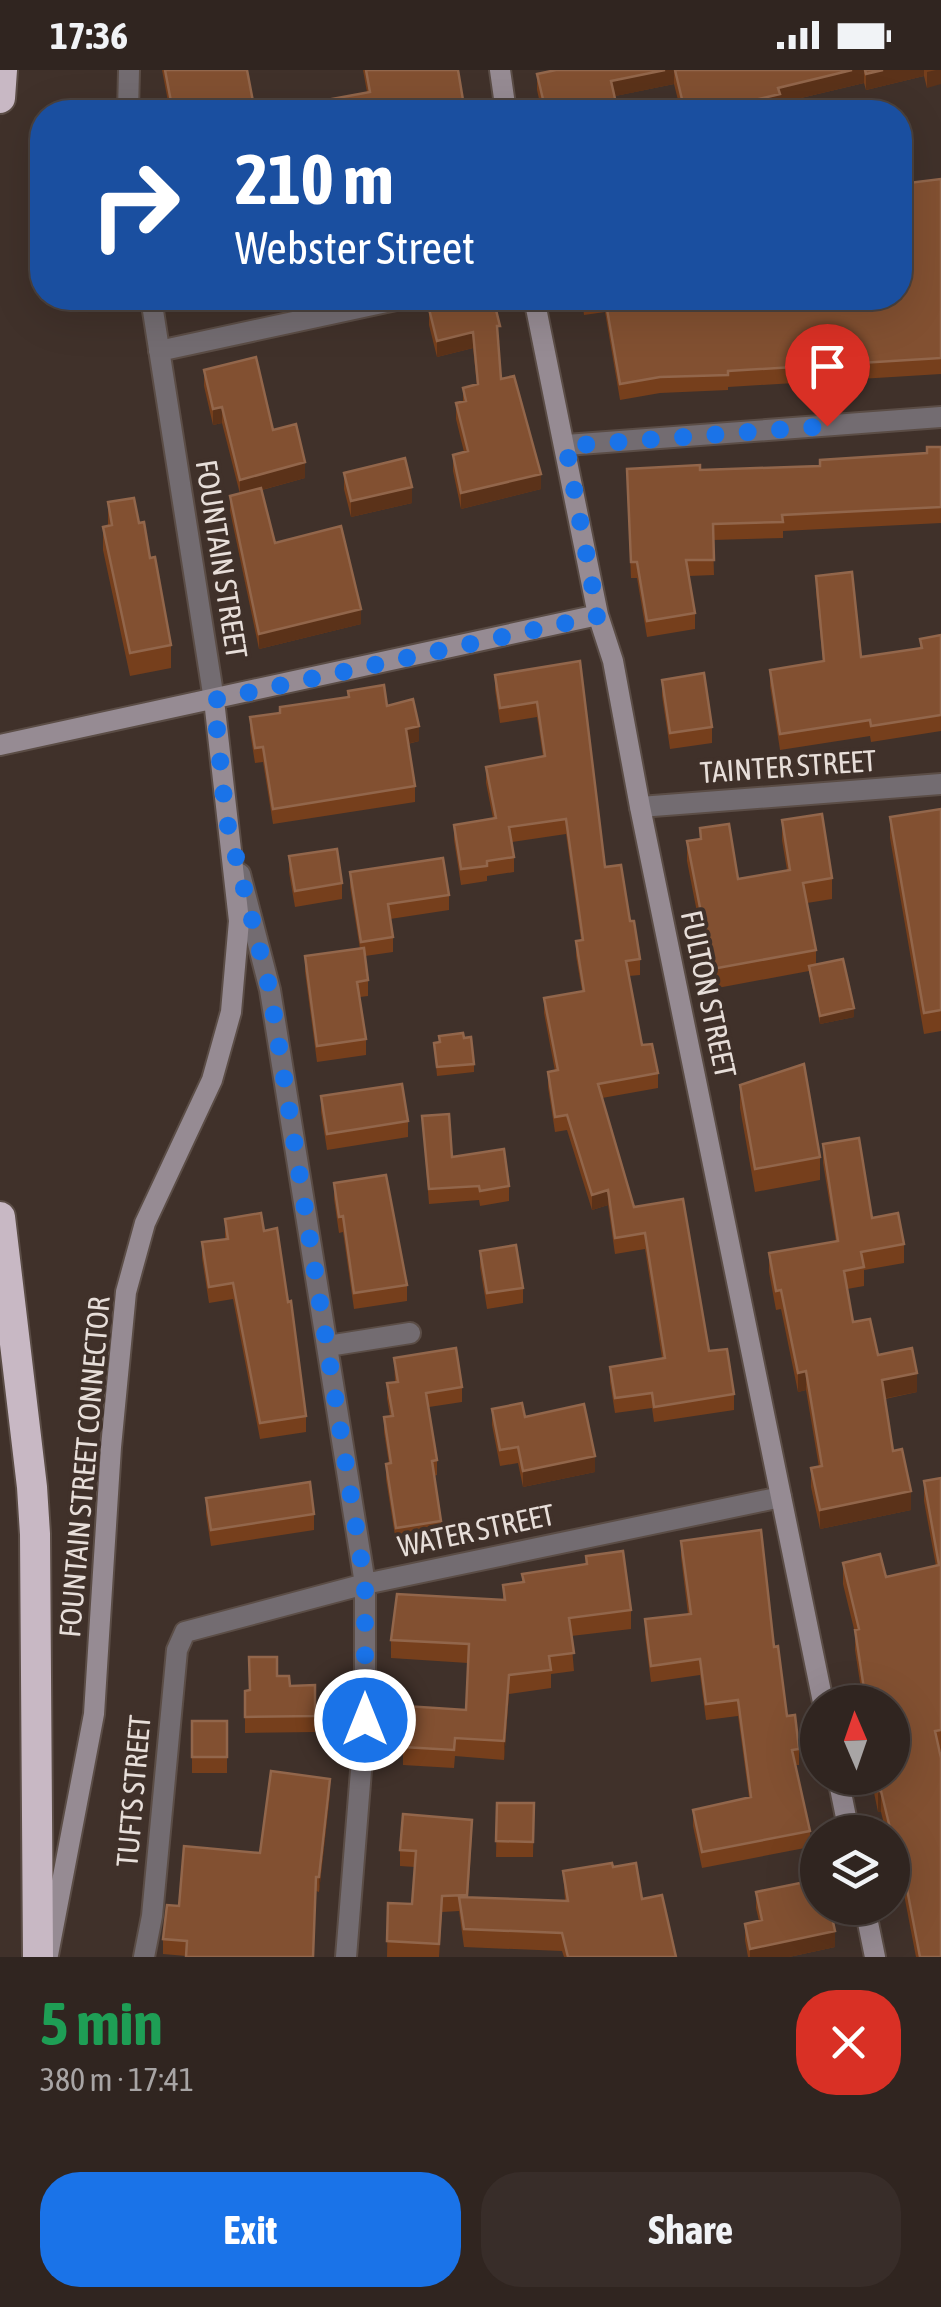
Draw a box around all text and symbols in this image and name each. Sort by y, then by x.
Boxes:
text: 17:36 [50,14,128,57]
text: 210 m [235,139,394,219]
icon: right [70,140,200,270]
text: Webster Street [235,222,475,274]
pin [785,324,870,427]
icon: arrive [800,339,855,394]
street label: FOUNTAIN STREET [190,457,254,661]
street label: TAINTER STREET [699,743,877,789]
street label: FULTON STREET [675,907,743,1081]
street label: FOUNTAIN STREET CONNECTOR [52,1295,116,1639]
street label: WATER STREET [395,1497,557,1563]
position arrow [313,1668,417,1772]
north arrow [800,1685,910,1795]
map controls [800,1685,910,1925]
street label: TUFTS STREET [109,1714,157,1868]
button: layers [800,1815,910,1925]
text: 5 min [40,1989,163,2058]
button: close [796,1990,901,2095]
text: 380 m · 17:41 [40,2061,194,2098]
button: Exit [40,2172,461,2287]
button: Share [481,2172,901,2287]

